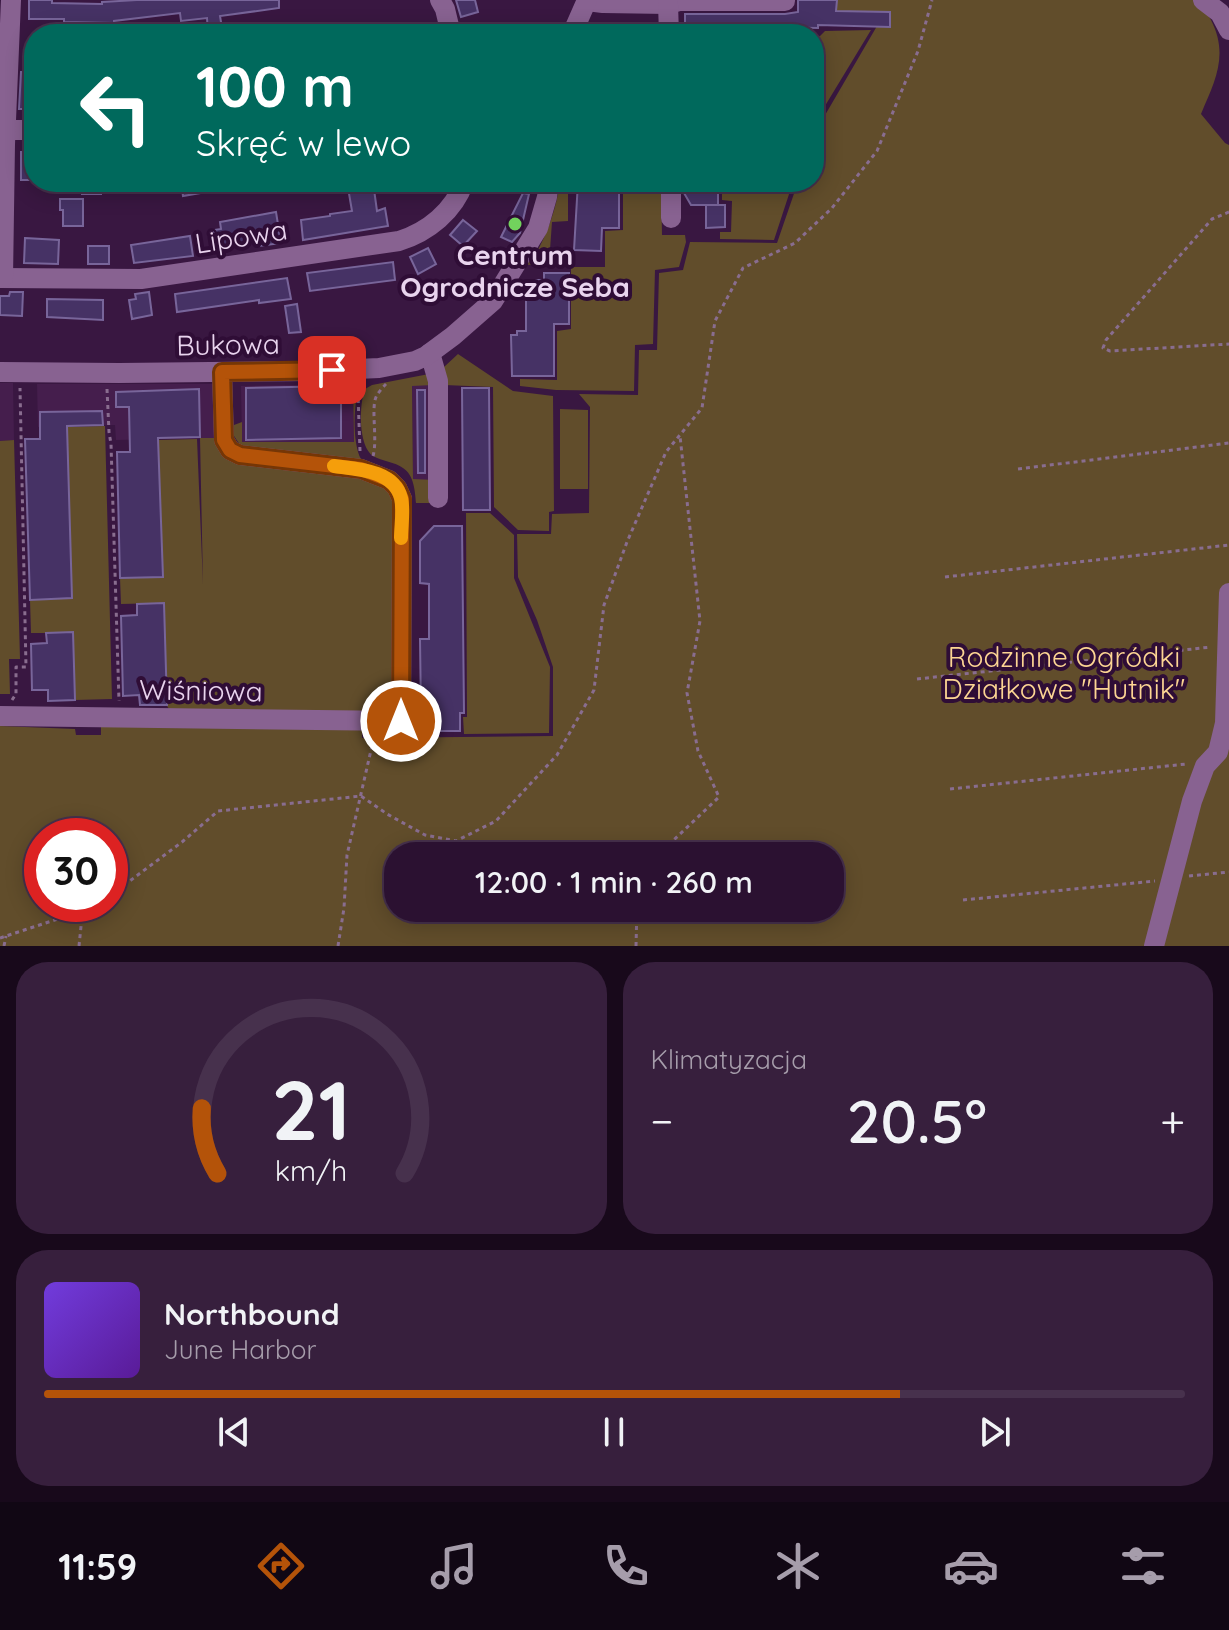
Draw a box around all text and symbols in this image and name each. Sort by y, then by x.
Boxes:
text: 100 m [196,51,354,121]
icon: left [64,56,168,160]
text: Skręć w lewo [196,120,411,165]
street label: Lipowa [192,211,290,261]
marker: Centrum Ogrodnicze Seba [506,215,524,233]
place label: Centrum Ogrodnicze Seba [400,237,630,304]
street label: Bukowa [176,326,280,362]
pin [298,336,366,404]
icon: arrive [310,348,354,392]
park label: Rodzinne Ogródki Działkowe "Hutnik" [943,639,1185,706]
street label: Wiśniowa [139,671,263,709]
position arrow [359,679,443,763]
speed limit sign: 30 [24,818,128,922]
text: 12:00 · 1 min · 260 m [475,863,753,901]
text: Klimatyzacja [651,1043,807,1076]
text: 21 [271,1057,351,1161]
text: 20.5° [847,1083,987,1158]
text: − [651,1093,673,1148]
text: + [1160,1093,1185,1148]
text: km/h [275,1152,348,1188]
text: Northbound [164,1295,340,1333]
text: June Harbor [164,1333,316,1366]
icon: previous [212,1410,256,1454]
icon: pause [592,1410,636,1454]
icon: next [973,1410,1017,1454]
icon: directions [253,1538,309,1594]
icon: music [426,1538,482,1594]
icon: phone [598,1538,654,1594]
icon: climate [770,1538,826,1594]
icon: car [943,1538,999,1594]
icon: filters [1115,1538,1171,1594]
text: 11:59 [58,1544,137,1589]

